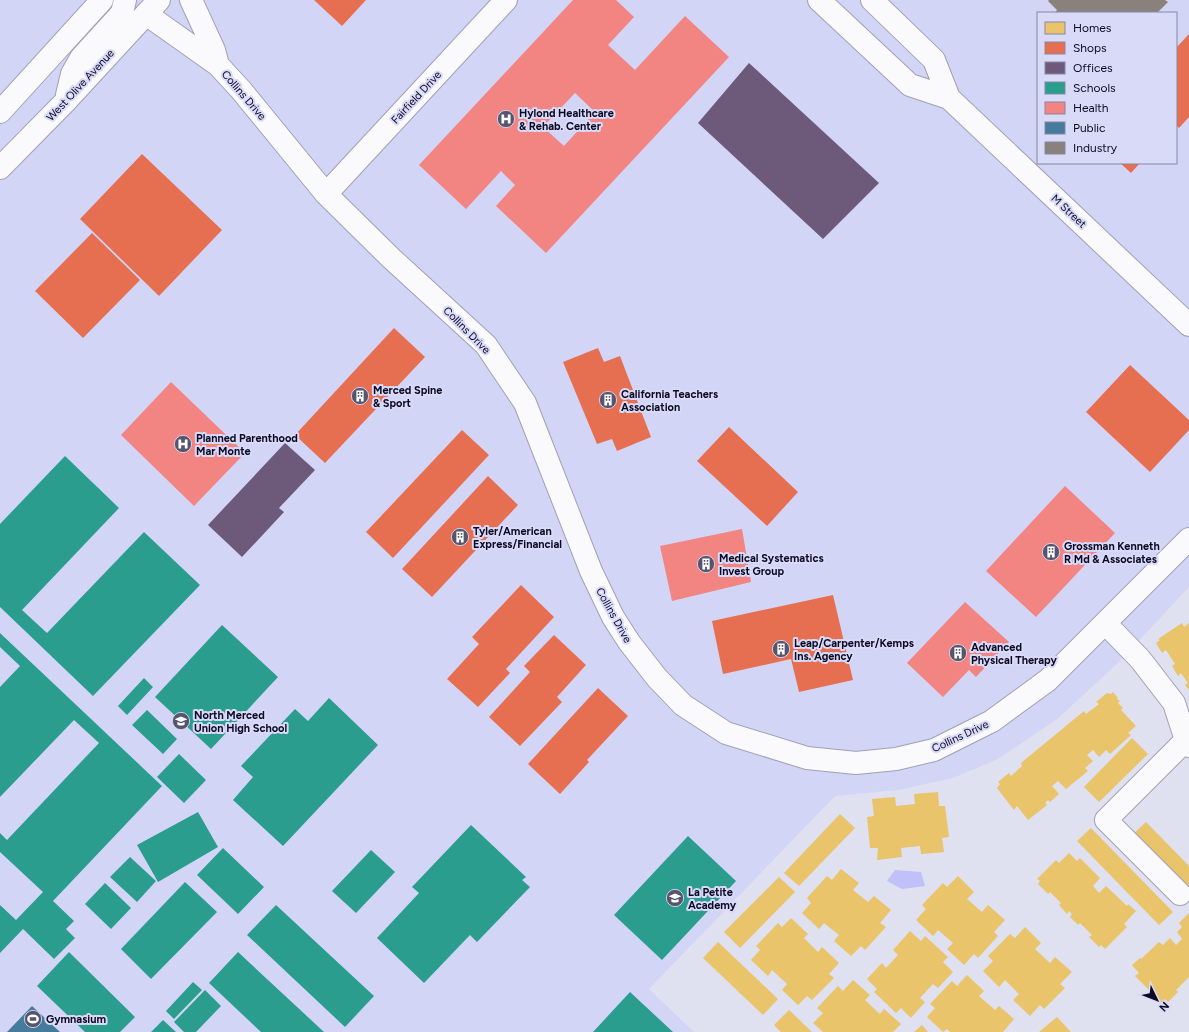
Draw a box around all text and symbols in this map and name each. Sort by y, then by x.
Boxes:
legend [1037,12,1177,164]
text: Homes [1073,21,1112,35]
text: Shops [1073,41,1107,55]
street label: West Olive Avenue [44,47,117,124]
text: Offices [1073,61,1113,75]
street label: Collins Drive [219,68,269,123]
street label: Fairfield Drive [389,68,444,126]
text: Schools [1073,81,1116,95]
text: Health [1073,101,1109,115]
place label: Hylond Healthcare & Rehab. Center [519,107,614,133]
hospital icon: Hylond Healthcare & Rehab. Center [496,109,516,129]
text: Public [1073,121,1106,135]
text: Industry [1073,141,1118,155]
street label: M Street [1049,192,1089,231]
street label: Collins Drive [440,304,493,357]
place label: Merced Spine & Sport [373,384,442,410]
building icon: Merced Spine & Sport [350,386,370,406]
place label: California Teachers Association [621,388,718,414]
building icon: California Teachers Association [598,390,618,410]
place label: Planned Parenthood Mar Monte [196,432,298,458]
hospital icon: Planned Parenthood Mar Monte [173,434,193,454]
place label: Tyler/American Express/Financial [473,525,562,551]
building icon: Tyler/American Express/Financial [450,527,470,547]
place label: Grossman Kenneth R Md & Associates [1064,540,1160,566]
building icon: Grossman Kenneth R Md & Associates [1041,542,1061,562]
place label: Medical Systematics Invest Group [719,552,824,578]
building icon: Medical Systematics Invest Group [696,554,716,574]
street label: Collins Drive [593,585,634,645]
place label: Leap/Carpenter/Kemps Ins. Agency [794,637,914,663]
building icon: Leap/Carpenter/Kemps Ins. Agency [771,639,791,659]
place label: Advanced Physical Therapy [971,641,1057,667]
building icon: Advanced Physical Therapy [948,643,968,663]
place label: North Merced Union High School [194,709,287,735]
school or university icon: North Merced Union High School [171,711,191,731]
street label: Collins Drive [930,718,991,755]
place label: La Petite Academy [688,886,737,912]
school or university icon: La Petite Academy [665,888,685,908]
north arrow [1137,980,1177,1020]
text: N [1156,999,1172,1014]
sports icon: Gymnasium [23,1009,43,1029]
place label: Gymnasium [46,1013,106,1026]

